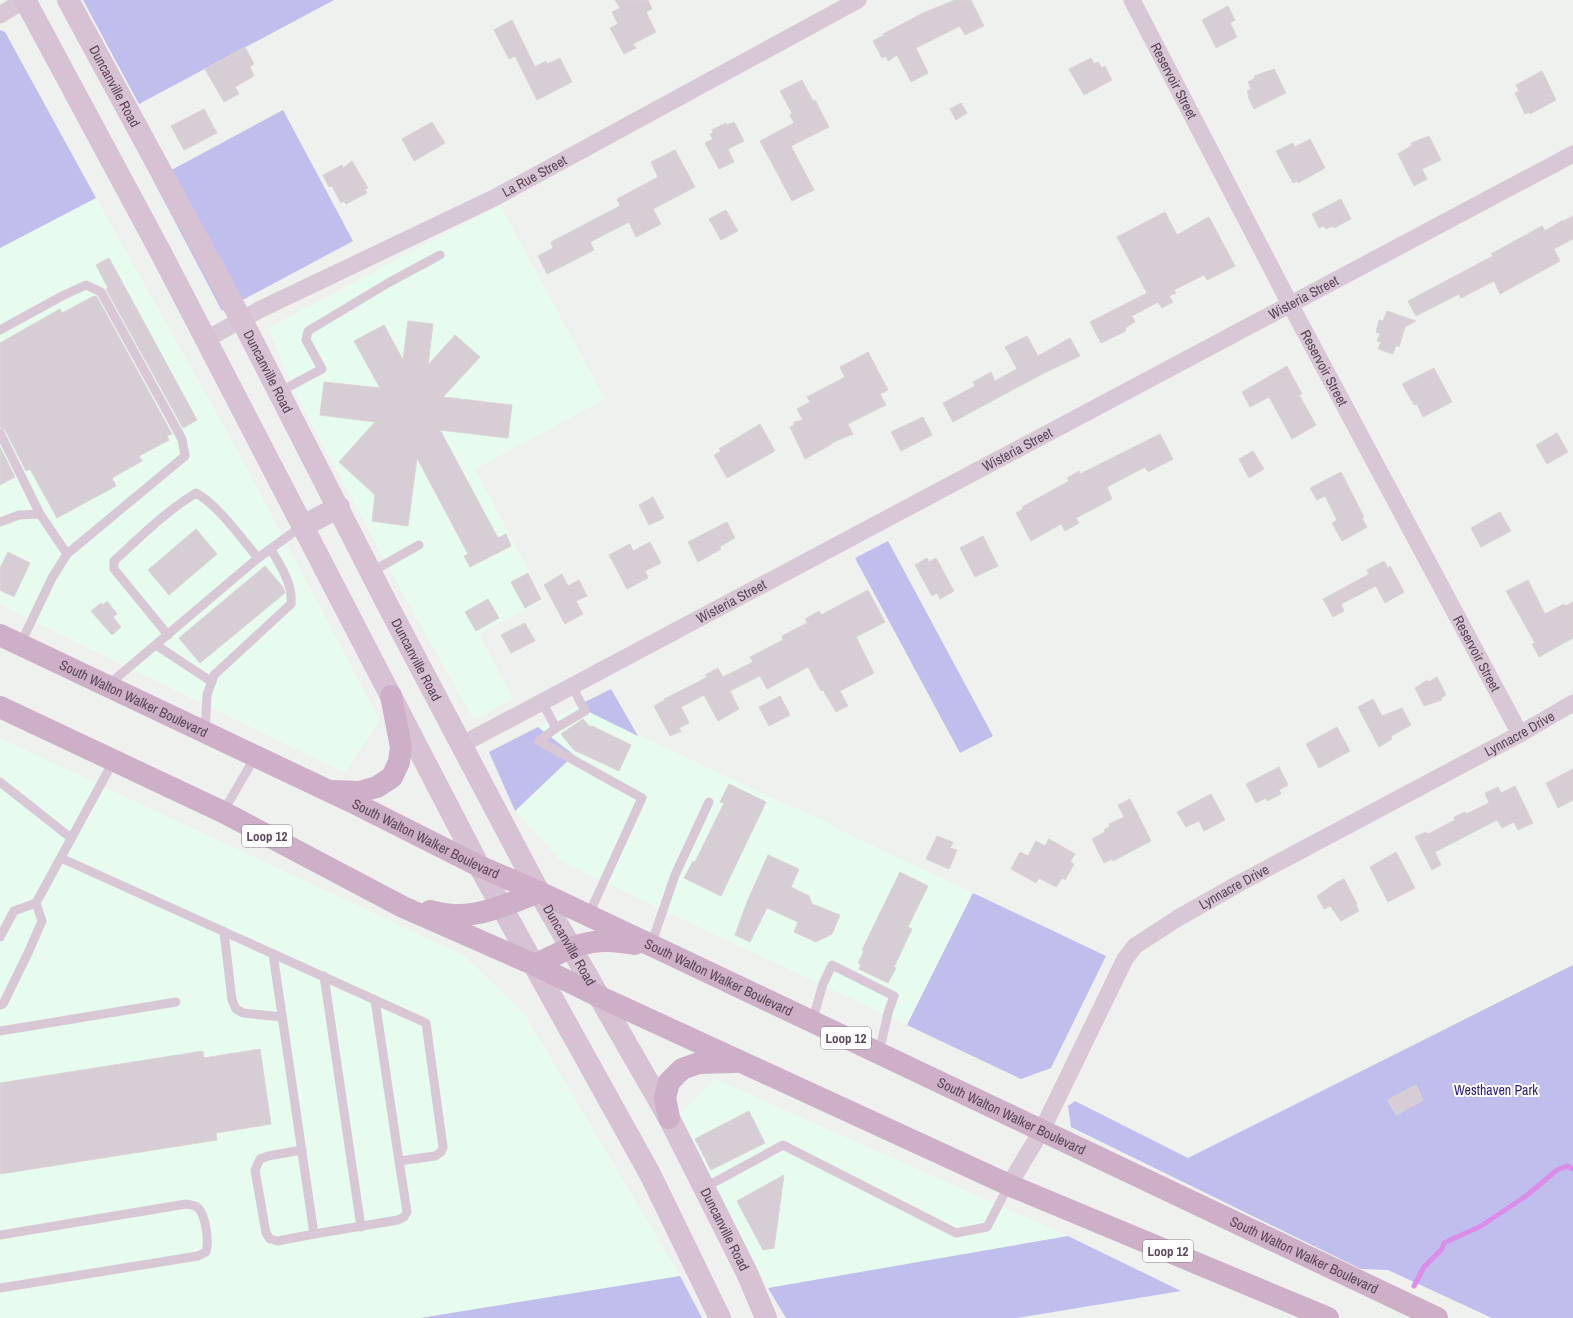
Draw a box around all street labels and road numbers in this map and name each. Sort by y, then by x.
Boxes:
street label: Reservoir Street [1147,39,1201,122]
street label: Duncanville Road [85,42,144,130]
street label: La Rue Street [499,151,570,201]
street label: Wisteria Street [1265,271,1342,323]
street label: Duncanville Road [240,327,297,416]
street label: Reservoir Street [1296,327,1352,409]
street label: Wisteria Street [979,423,1055,475]
street label: Wisteria Street [693,575,769,627]
street label: Reservoir Street [1449,612,1505,695]
street label: Duncanville Road [387,615,446,704]
street label: South Walton Walker Boulevard [57,656,211,741]
street label: Lynnacre Drive [1481,707,1558,760]
street label: South Walton Walker Boulevard [349,795,502,883]
road number: Loop 12 [242,825,292,847]
street label: Lynnacre Drive [1196,860,1272,913]
street label: Duncanville Road [539,901,600,989]
street label: South Walton Walker Boulevard [642,934,796,1020]
road number: Loop 12 [821,1027,871,1049]
street label: South Walton Walker Boulevard [934,1073,1088,1159]
street label: Duncanville Road [697,1185,753,1274]
street label: South Walton Walker Boulevard [1227,1212,1381,1298]
road number: Loop 12 [1143,1240,1193,1262]

